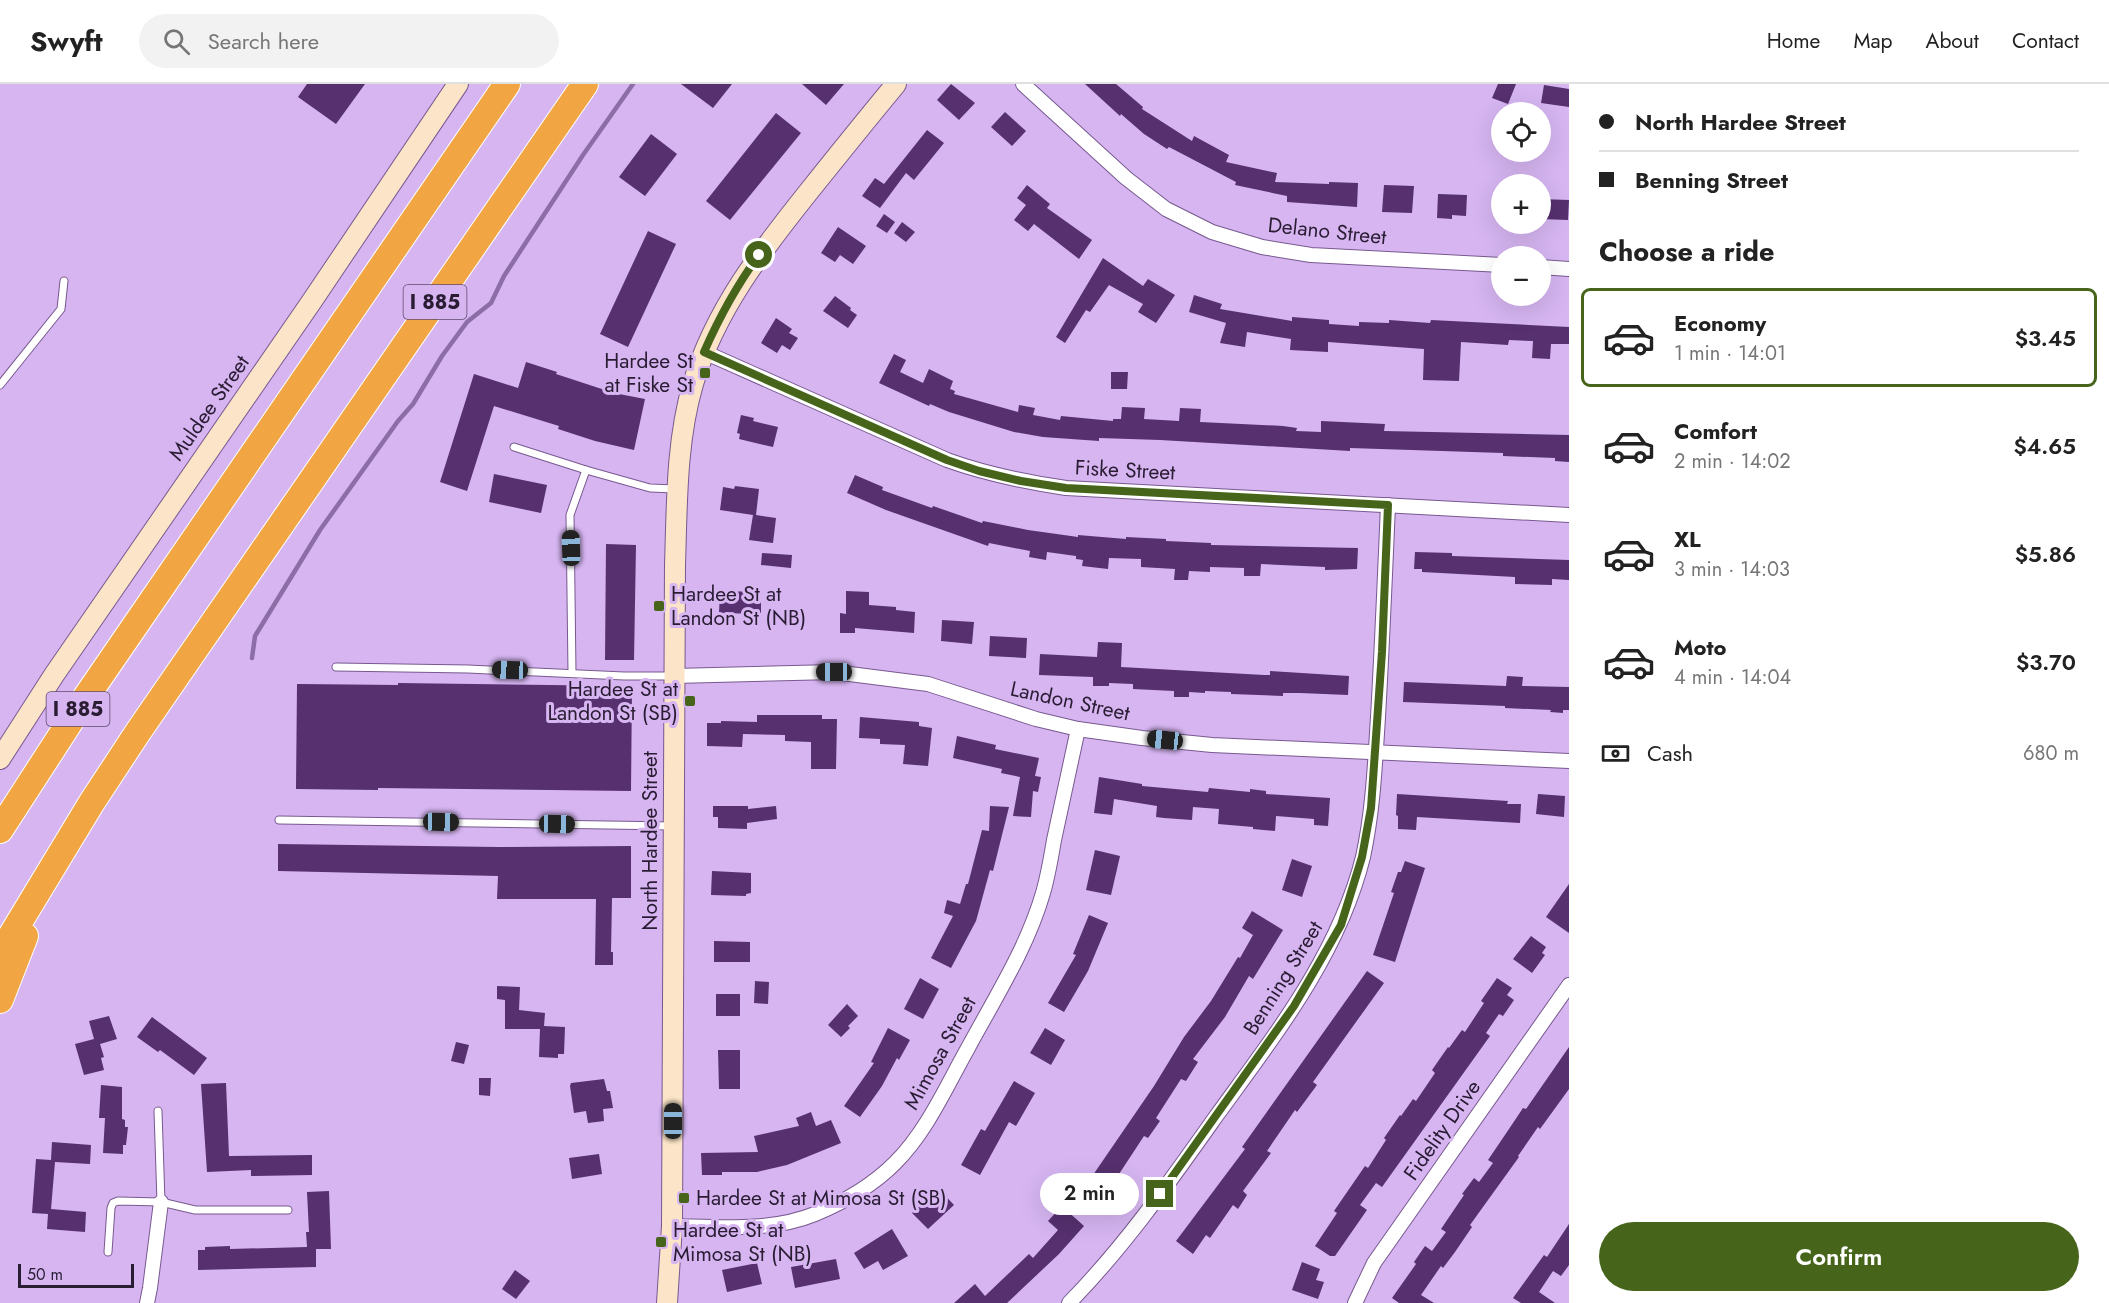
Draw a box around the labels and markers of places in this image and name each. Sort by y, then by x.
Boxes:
place label: Hardee St at Fiske St [604,346,693,400]
marker: Hardee St at Fiske St [698,366,712,380]
place label: Hardee St at Landon St (NB) [671,579,806,633]
marker: Hardee St at Landon St (NB) [652,599,666,613]
place label: Hardee St at Landon St (SB) [548,674,678,728]
marker: Hardee St at Landon St (SB) [683,694,697,708]
place label: Hardee St at Mimosa St (SB) [696,1183,947,1213]
marker: Hardee St at Mimosa St (SB) [677,1191,691,1205]
place label: Hardee St at Mimosa St (NB) [673,1215,812,1269]
marker: Hardee St at Mimosa St (NB) [654,1235,668,1249]

